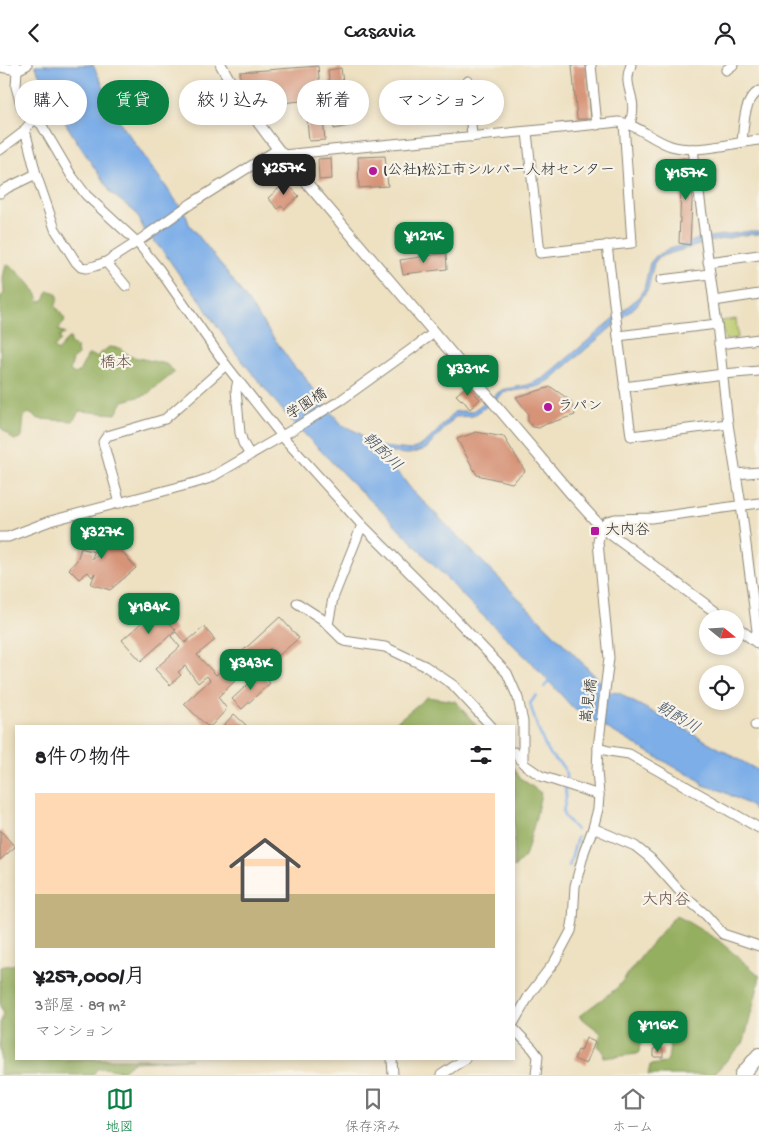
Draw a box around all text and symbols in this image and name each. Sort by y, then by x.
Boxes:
icon: back [20,19,48,47]
icon: person [711,19,739,47]
text: Casavia [344,20,415,46]
chip: 購入 [15,80,87,125]
chip: 賃貸 [97,80,169,125]
chip: 絞り込み [179,80,287,125]
chip: 新着 [297,80,369,125]
chip: マンション [379,80,504,125]
pin: ¥257K [249,153,319,196]
pin: ¥157K [651,159,721,201]
text: ¥257K [264,160,304,179]
place label: (公社)松江市シルバー人材センター [383,162,615,180]
marker: (公社)松江市シルバー人材センター [367,165,379,177]
text: ¥157K [666,165,706,184]
pin: ¥121K [389,221,459,264]
text: ¥121K [406,228,443,247]
district label: 橋本 [100,354,132,374]
pin: ¥331K [433,355,503,397]
text: ¥331K [448,361,488,380]
street label: 学園橋 [283,385,331,425]
place label: ラパン [558,398,602,416]
marker: ラパン [542,401,554,413]
water label: 朝酌川 [357,429,406,477]
pin: ¥327K [67,517,137,560]
place label: 大内谷 [605,521,650,540]
text: ¥327K [82,524,122,543]
marker: 大内谷 [589,525,601,537]
pin: ¥184K [114,593,184,635]
text: ¥184K [129,599,169,618]
north arrow [699,610,744,655]
map controls [699,610,744,710]
pin: ¥343K [216,649,286,691]
text: ¥343K [231,655,271,674]
button: locate [699,665,744,710]
street label: 嵩見橋 [577,677,602,724]
water label: 朝酌川 [652,698,703,740]
icon: filters [467,741,495,769]
text: 8件の物件 [35,747,131,772]
icon: home [220,825,310,915]
district label: 大内谷 [642,890,690,911]
text: ¥257,000/月 [35,966,145,991]
text: 3部屋 · 89 m² [35,998,126,1017]
pin: ¥116K [623,1011,693,1053]
text: ¥116K [639,1017,677,1036]
text: マンション [35,1024,114,1043]
tab: 地図 [106,1085,134,1137]
tab: 保存済み [345,1085,401,1137]
tab: ホーム [612,1085,653,1137]

